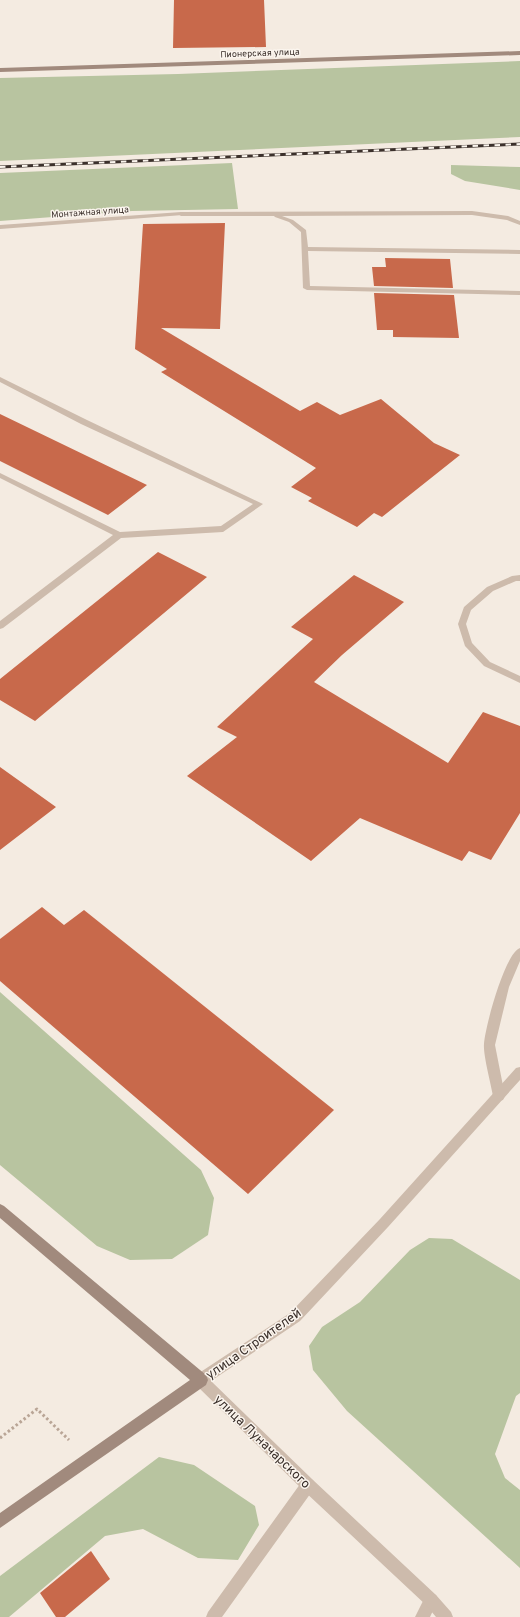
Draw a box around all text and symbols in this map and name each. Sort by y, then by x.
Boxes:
street label: Пионерская улица [220,47,300,60]
street label: Монтажная улица [51,204,129,221]
street label: улица Строителей [203,1306,305,1384]
street label: улица Луначарского [210,1392,313,1493]

